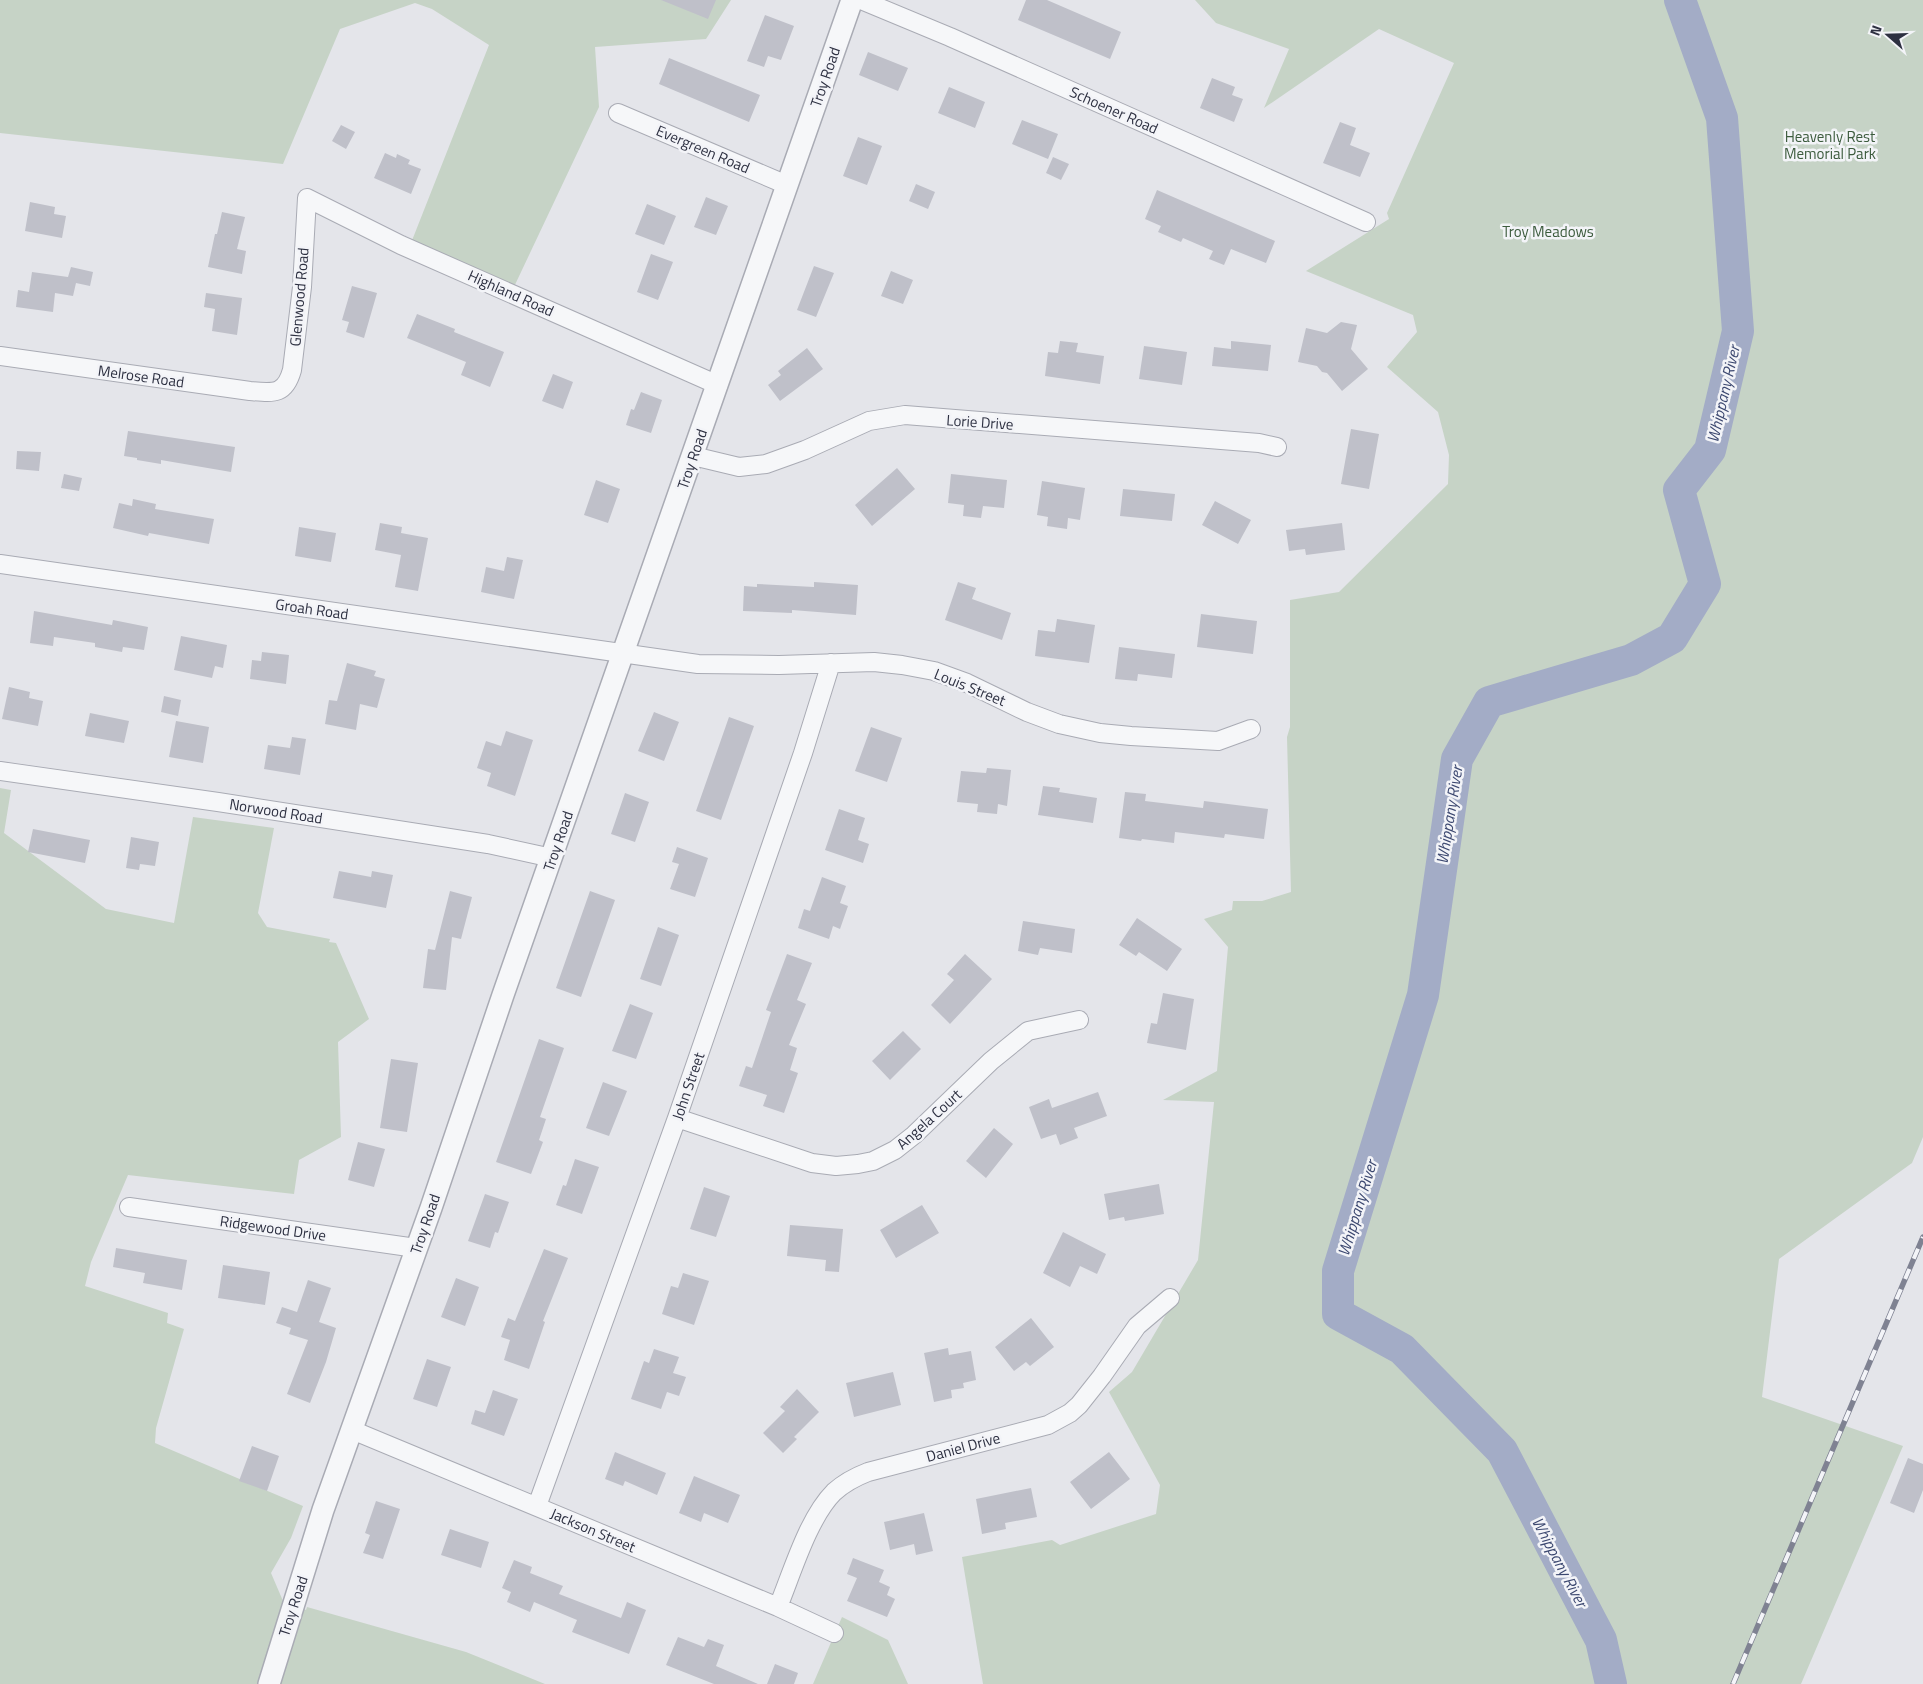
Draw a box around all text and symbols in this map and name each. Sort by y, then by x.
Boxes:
north arrow [1863,10,1913,60]
text: N [1864,22,1887,39]
street label: Troy Road [804,44,846,110]
street label: Schoener Road [1066,80,1162,140]
street label: Evergreen Road [653,119,753,179]
park label: Heavenly Rest Memorial Park [1784,125,1876,165]
park label: Troy Meadows [1502,220,1594,243]
street label: Glenwood Road [283,247,315,347]
street label: Highland Road [464,264,558,322]
water label: Whippany River [1700,341,1746,445]
street label: Melrose Road [96,359,186,393]
street label: Lorie Drive [946,408,1014,436]
street label: Troy Road [671,426,713,492]
street label: Groah Road [274,592,350,626]
street label: Louis Street [931,662,1010,712]
water label: Whippany River [1429,762,1469,866]
street label: Norwood Road [228,792,324,830]
street label: Troy Road [537,808,579,874]
street label: John Street [666,1048,711,1123]
street label: Angela Court [891,1083,967,1155]
water label: Whippany River [1331,1155,1384,1259]
street label: Troy Road [404,1191,446,1257]
street label: Ridgewood Drive [218,1209,328,1247]
street label: Daniel Drive [923,1426,1003,1468]
street label: Jackson Street [547,1502,640,1559]
water label: Whippany River [1526,1513,1595,1613]
street label: Troy Road [272,1573,314,1639]

